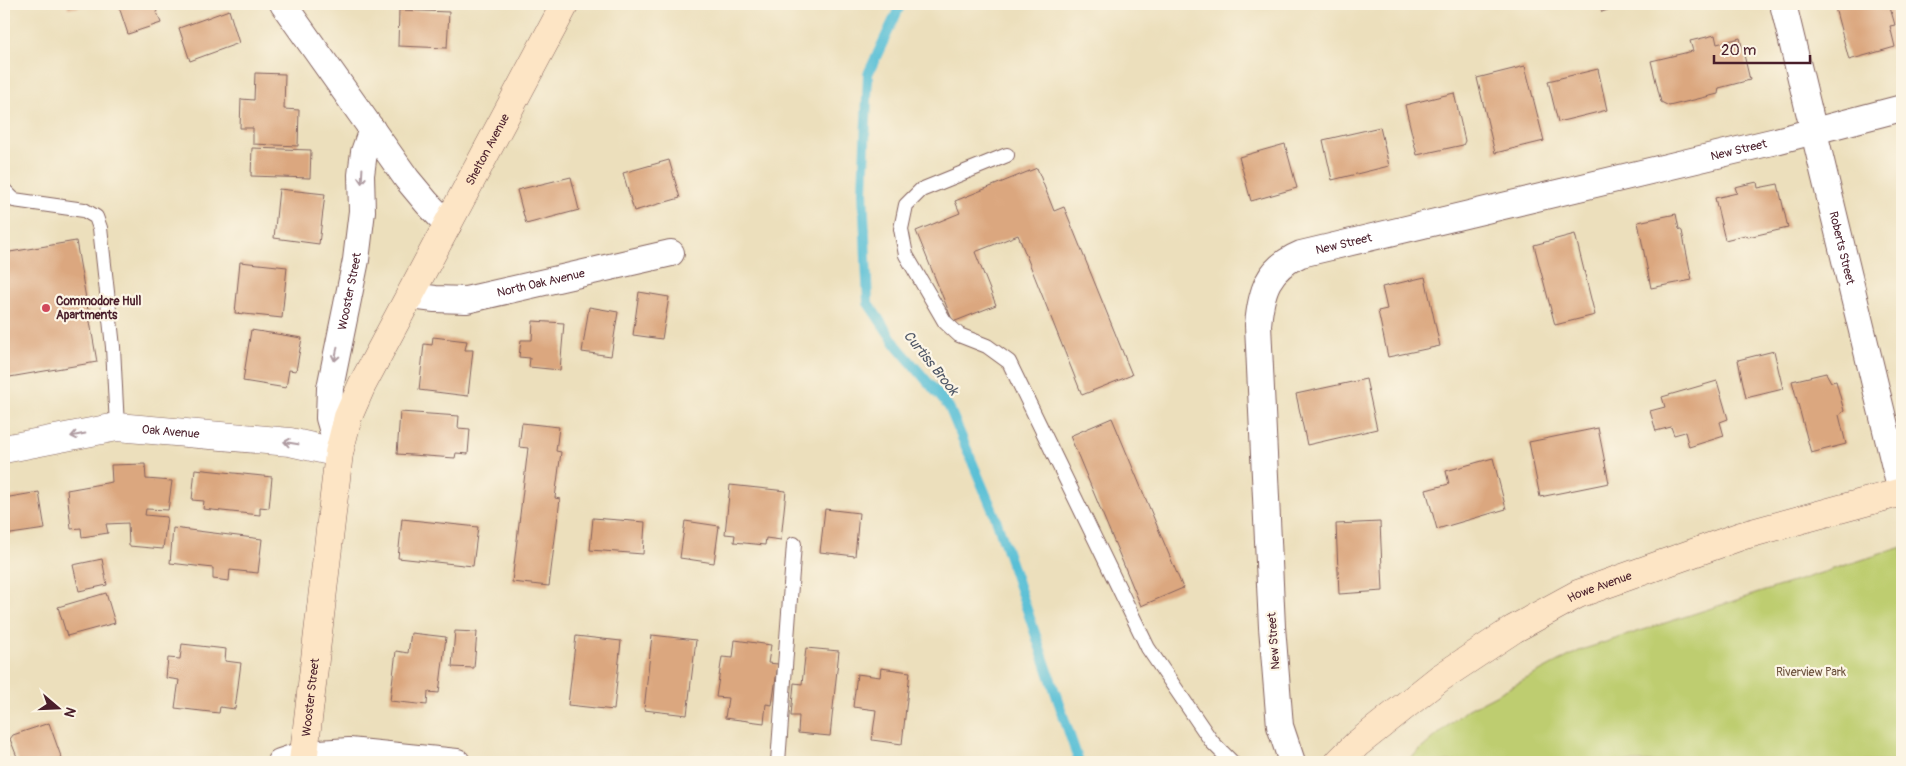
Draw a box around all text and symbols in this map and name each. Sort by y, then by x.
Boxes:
scale bar [1714,32,1810,64]
text: 20 m [1721,41,1756,60]
street label: Shelton Avenue [462,111,513,188]
street label: New Street [1709,136,1768,164]
one-way arrow [357,168,366,184]
street label: Roberts Street [1826,210,1858,286]
street label: New Street [1314,230,1373,258]
street label: Wooster Street [334,252,364,331]
street label: North Oak Avenue [495,265,586,300]
place label: Commodore Hull Apartments [56,294,141,323]
marker: Commodore Hull Apartments [40,302,52,314]
water label: Curtiss Brook [900,327,963,400]
one-way arrow [331,345,340,361]
street label: Oak Avenue [141,422,200,442]
one-way arrow [70,430,86,440]
one-way arrow [284,437,300,447]
street label: Howe Avenue [1565,568,1634,606]
street label: New Street [1265,612,1283,670]
street label: Wooster Street [299,657,323,737]
park label: Riverview Park [1776,665,1846,680]
north arrow [32,684,82,734]
text: N [60,705,79,719]

